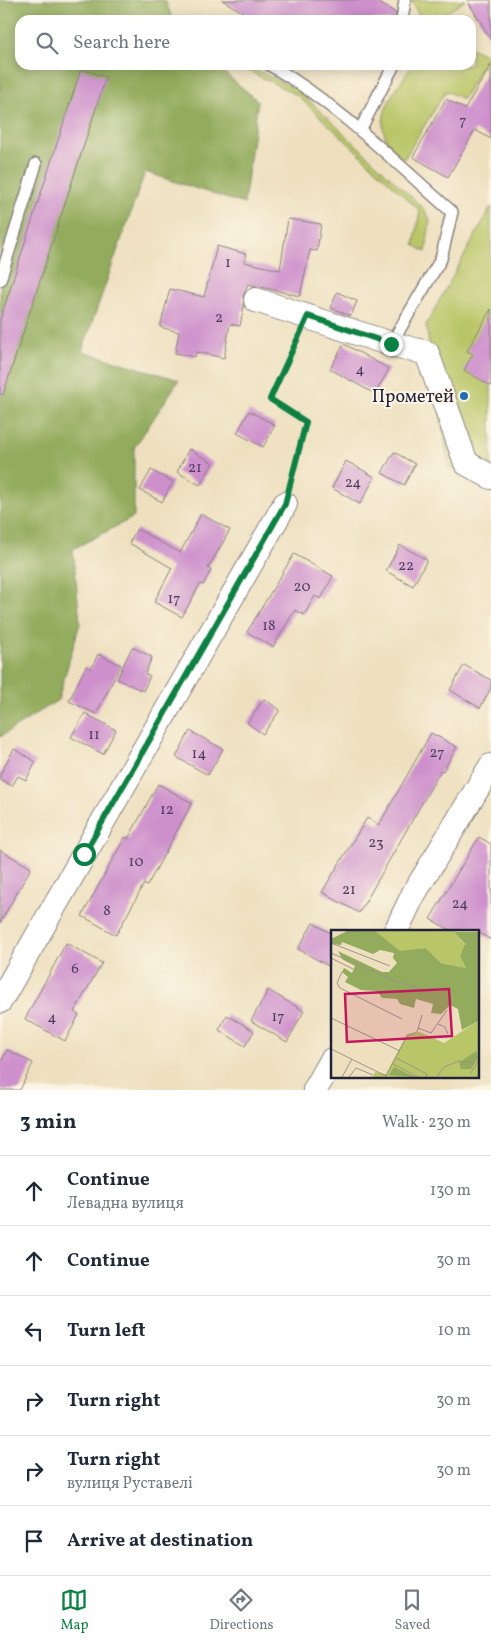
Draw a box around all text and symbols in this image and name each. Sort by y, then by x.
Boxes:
search box [15,15,476,70]
icon: search [33,29,61,57]
text: Search here [73,30,170,56]
house number: 7 [459,111,467,132]
house number: 1 [225,253,231,274]
house number: 2 [215,308,223,329]
route end [380,333,403,356]
house number: 4 [356,360,365,381]
place label: Прометей [372,385,454,410]
marker: Прометей [458,390,470,402]
house number: 21 [188,458,202,479]
house number: 24 [345,473,361,494]
house number: 22 [398,556,414,577]
house number: 20 [294,577,310,598]
house number: 17 [167,589,181,610]
house number: 18 [262,616,276,637]
house number: 11 [88,725,100,746]
house number: 27 [430,743,444,764]
house number: 14 [192,744,206,765]
house number: 12 [160,800,174,821]
house number: 23 [368,833,384,854]
route start [73,843,96,866]
house number: 10 [129,852,143,873]
house number: 21 [342,880,356,901]
house number: 24 [452,894,468,915]
house number: 8 [103,901,111,922]
inset map [331,930,478,1078]
house number: 6 [71,959,79,980]
house number: 17 [271,1007,285,1028]
house number: 4 [48,1008,57,1029]
text: 3 min [20,1108,76,1137]
text: Walk · 230 m [382,1112,471,1134]
text: Continue [67,1167,150,1193]
icon: ahead [20,1177,48,1205]
text: 130 m [430,1180,471,1202]
text: Левадна вулиця [67,1193,184,1215]
icon: ahead [20,1247,48,1275]
text: Continue [67,1248,150,1274]
text: 30 m [436,1250,471,1272]
icon: left [20,1317,48,1345]
text: Turn left [67,1318,146,1344]
text: 10 m [438,1320,471,1342]
icon: right [20,1387,48,1415]
text: Turn right [67,1388,160,1414]
text: 30 m [436,1390,471,1412]
text: Turn right [67,1447,160,1473]
icon: right [20,1457,48,1485]
text: 30 m [436,1460,471,1482]
text: вулиця Руставелі [67,1473,193,1495]
icon: arrive [20,1527,48,1555]
text: Arrive at destination [67,1528,253,1554]
tab: Map [60,1586,88,1635]
tab: Directions [209,1586,274,1635]
tab: Saved [394,1586,431,1635]

